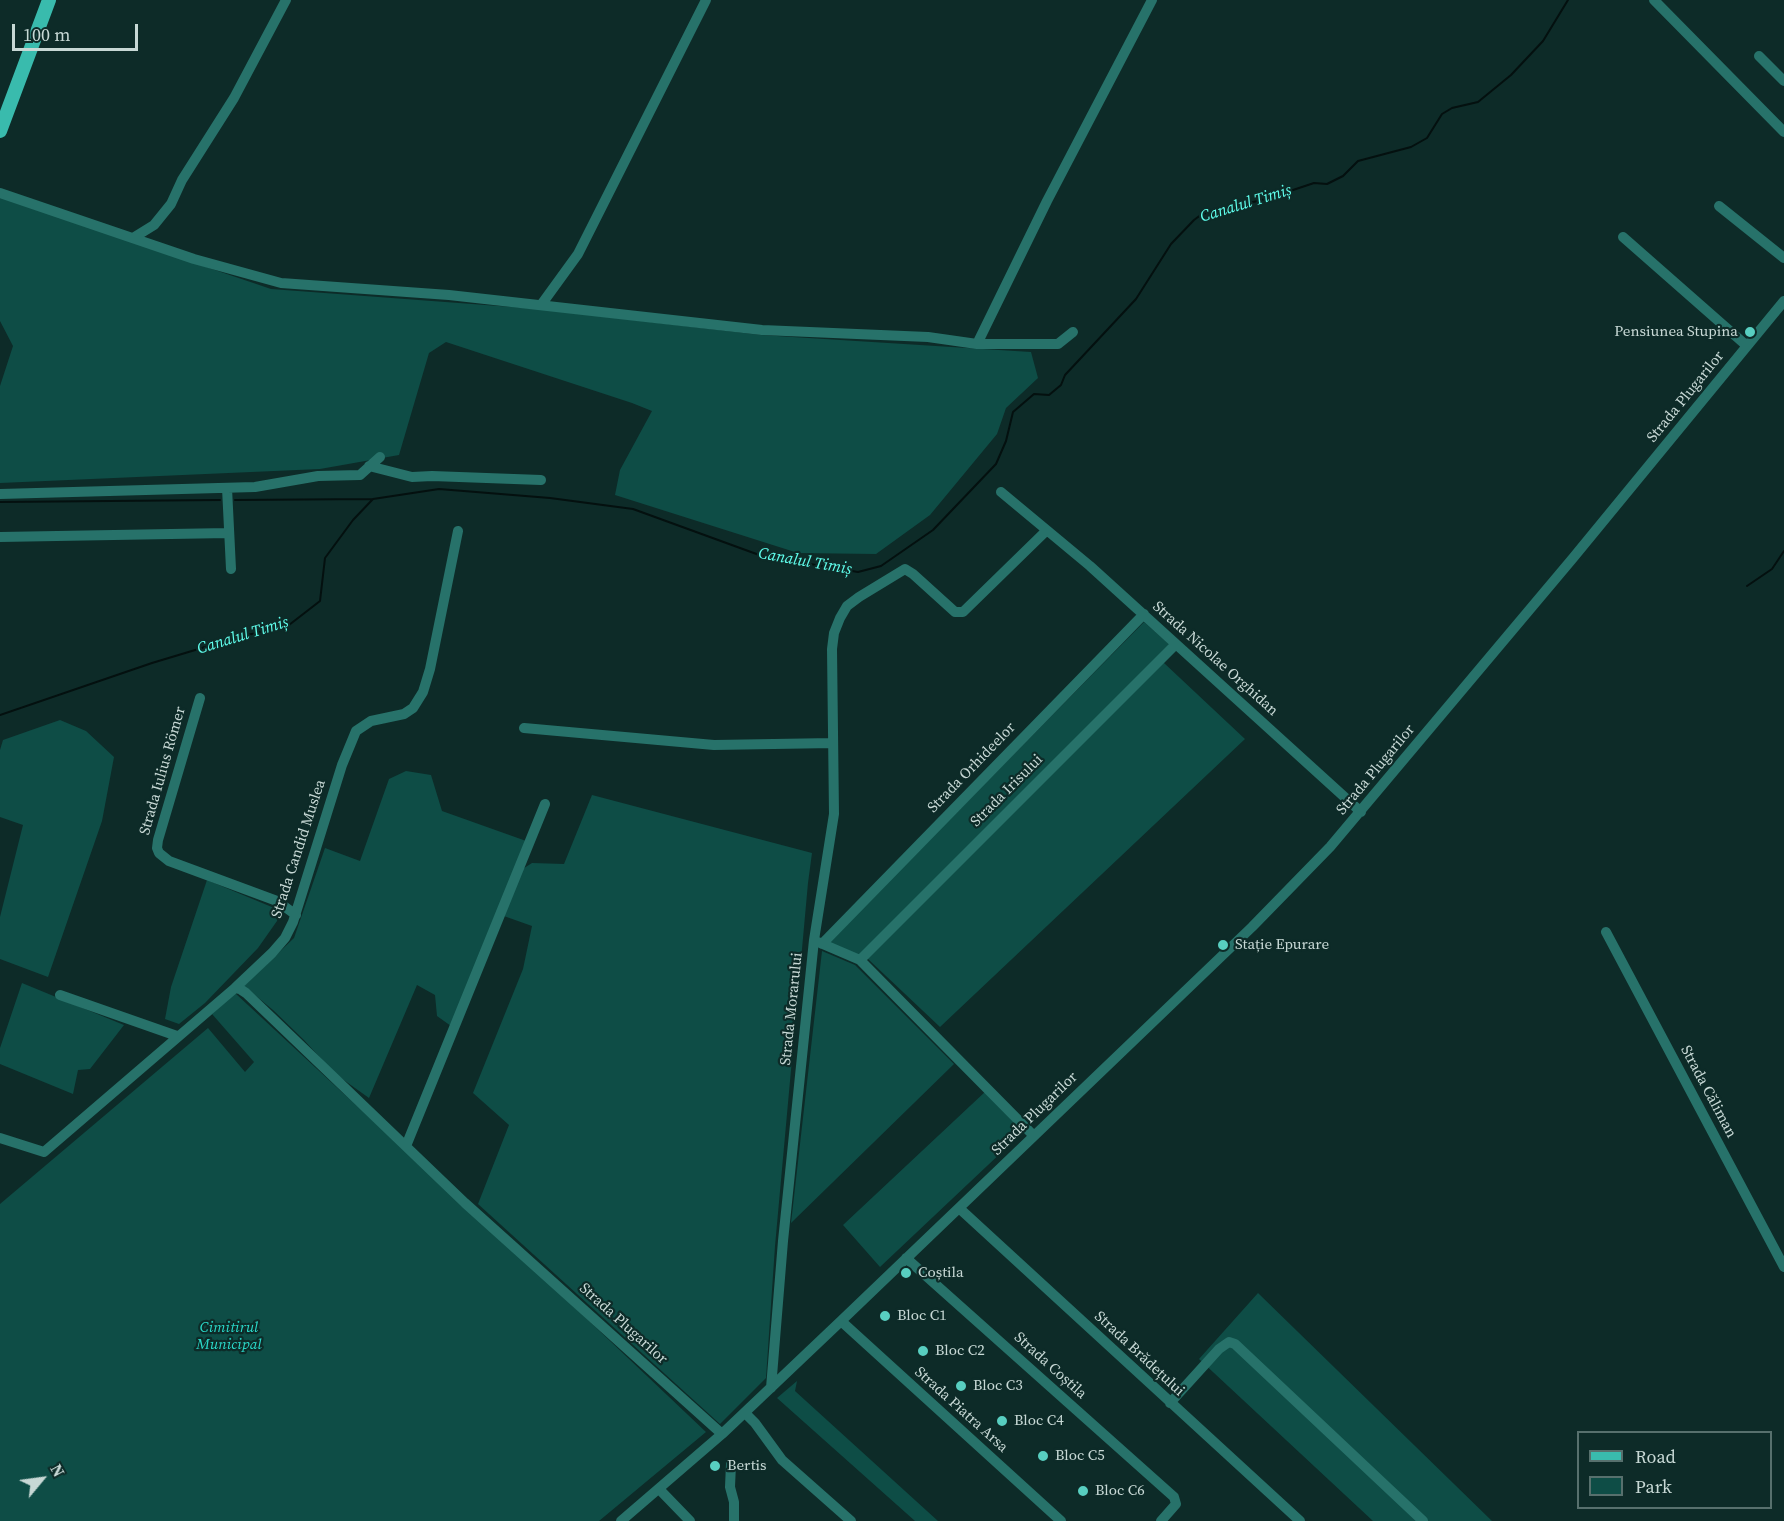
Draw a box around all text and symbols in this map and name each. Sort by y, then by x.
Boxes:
scale bar [15,12,141,50]
text: 100 m [23,22,70,47]
water label: Canalul Timiș [1198,181,1294,227]
place label: Pensiunea Stupina [1614,323,1738,341]
marker: Pensiunea Stupina [1743,325,1757,339]
street label: Strada Plugarilor [1644,348,1728,446]
water label: Canalul Timiș [757,544,853,580]
street label: Strada Nicolae Orghidan [1149,598,1281,720]
water label: Canalul Timiș [195,613,291,659]
street label: Strada Iulius Römer [136,705,190,837]
street label: Strada Orhideelor [924,719,1020,817]
street label: Strada Plugarilor [1333,721,1419,819]
street label: Strada Irisului [967,751,1047,831]
street label: Strada Candid Muslea [268,777,330,921]
place label: Stație Epurare [1235,936,1329,954]
marker: Stație Epurare [1216,938,1230,952]
street label: Strada Morarului [777,952,807,1066]
street label: Strada Căliman [1676,1043,1740,1141]
street label: Strada Plugarilor [988,1068,1082,1160]
place label: Coștila [918,1264,964,1282]
marker: Coștila [899,1266,913,1280]
street label: Strada Plugarilor [575,1280,671,1368]
place label: Bloc C1 [897,1307,947,1325]
street label: Strada Brădețului [1090,1308,1188,1400]
marker: Bloc C1 [878,1309,892,1323]
park label: Cimitirul Municipal [196,1319,262,1354]
street label: Strada Coștila [1010,1329,1090,1403]
place label: Bloc C2 [935,1342,985,1360]
marker: Bloc C2 [916,1344,930,1358]
street label: Strada Piatra Arsa [911,1363,1011,1457]
place label: Bloc C3 [973,1377,1023,1395]
marker: Bloc C3 [954,1379,968,1393]
place label: Bloc C4 [1014,1412,1064,1430]
marker: Bloc C4 [995,1414,1009,1428]
legend [1577,1431,1772,1509]
text: Road [1635,1444,1676,1469]
place label: Bloc C5 [1055,1447,1105,1465]
north arrow [12,1449,72,1509]
marker: Bloc C5 [1036,1449,1050,1463]
place label: Bertis [727,1457,767,1475]
marker: Bertis [708,1459,722,1473]
text: N [45,1460,70,1481]
text: Park [1635,1474,1672,1499]
place label: Bloc C6 [1095,1482,1145,1500]
marker: Bloc C6 [1076,1484,1090,1498]

